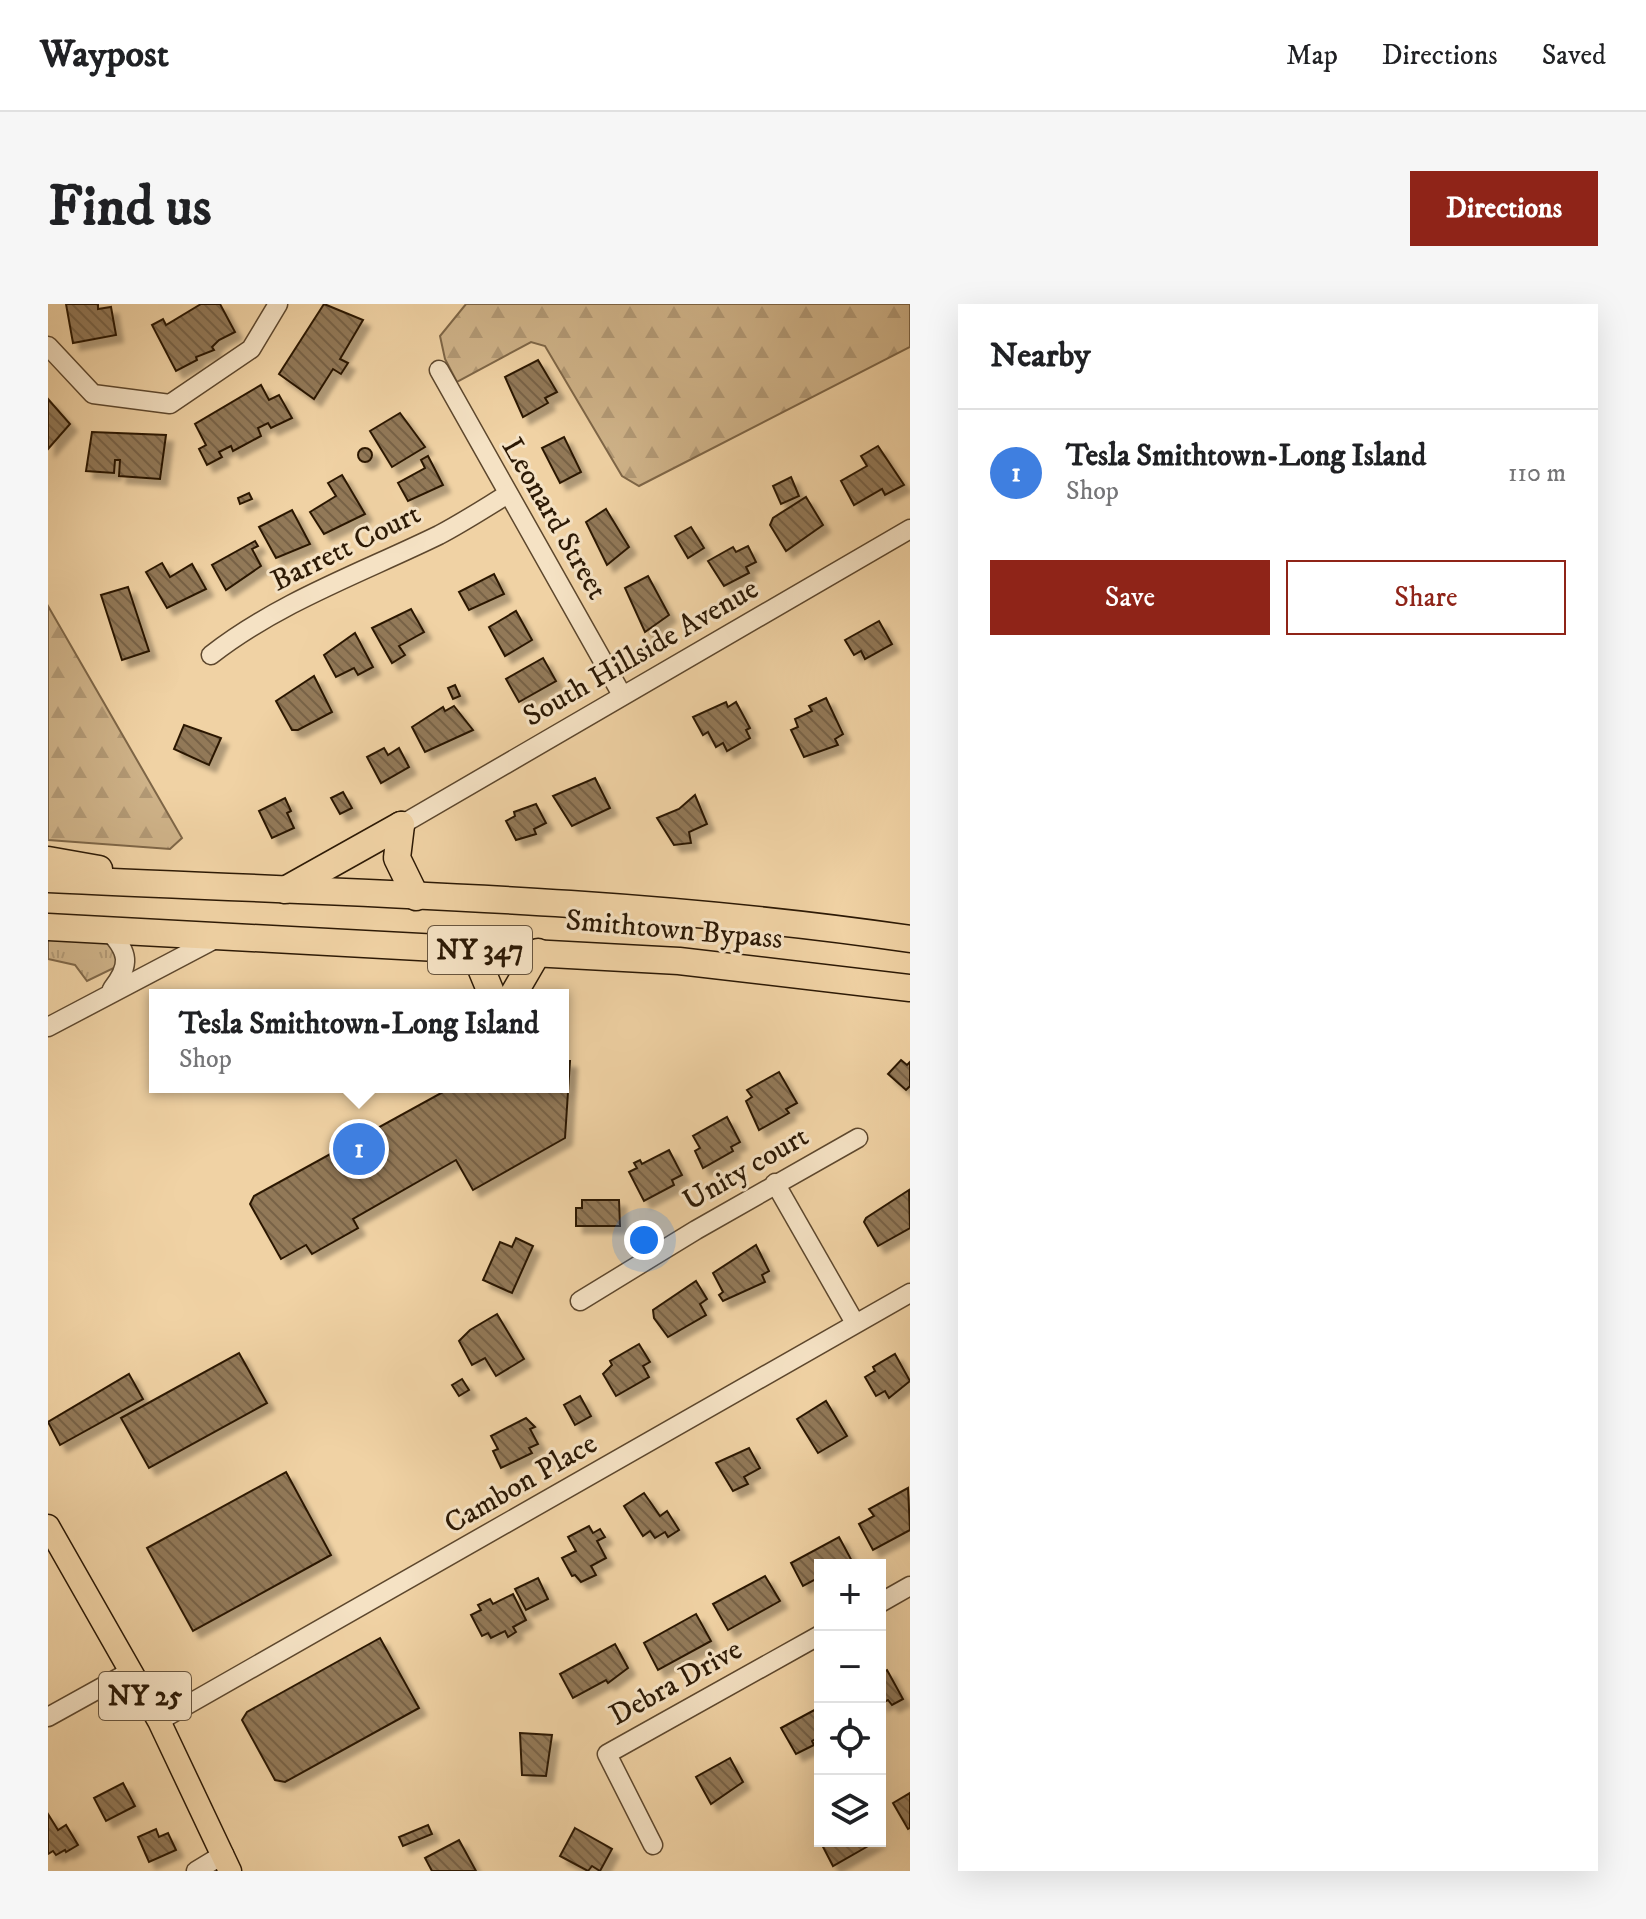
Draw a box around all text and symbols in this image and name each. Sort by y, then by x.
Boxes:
text: Waypost [40,31,169,79]
text: Map [1286,38,1338,73]
text: Directions [1382,38,1498,73]
text: Saved [1542,38,1606,73]
button: Directions [1410,171,1598,246]
text: Find us [48,173,212,243]
text: Nearby [990,335,1091,377]
street label: Leonard Street [493,432,615,606]
text: Tesla Smithtown-Long Island [1066,438,1426,475]
text: 1 [1011,457,1021,490]
text: 110 m [1508,457,1566,490]
text: Shop [1066,475,1119,508]
street label: Barrett Court [265,496,427,600]
button: Save [990,560,1270,635]
button: Share [1286,560,1566,635]
street label: South Hillside Avenue [517,571,765,735]
street label: Smithtown Bypass [564,902,784,958]
road number: NY 347 [428,926,532,974]
popup [149,989,569,1093]
text: Tesla Smithtown-Long Island [179,1006,539,1043]
text: Shop [179,1043,232,1076]
street label: Unity court [677,1118,815,1220]
pin: 1 [333,1119,385,1179]
your location [624,1220,664,1260]
street label: Cambon Place [438,1425,604,1543]
map controls [814,1559,886,1847]
button: + [814,1559,886,1631]
street label: Debra Drive [603,1631,749,1735]
button: − [814,1631,886,1703]
road number: NY 25 [99,1672,191,1720]
button: locate [814,1703,886,1775]
button: layers [814,1775,886,1847]

